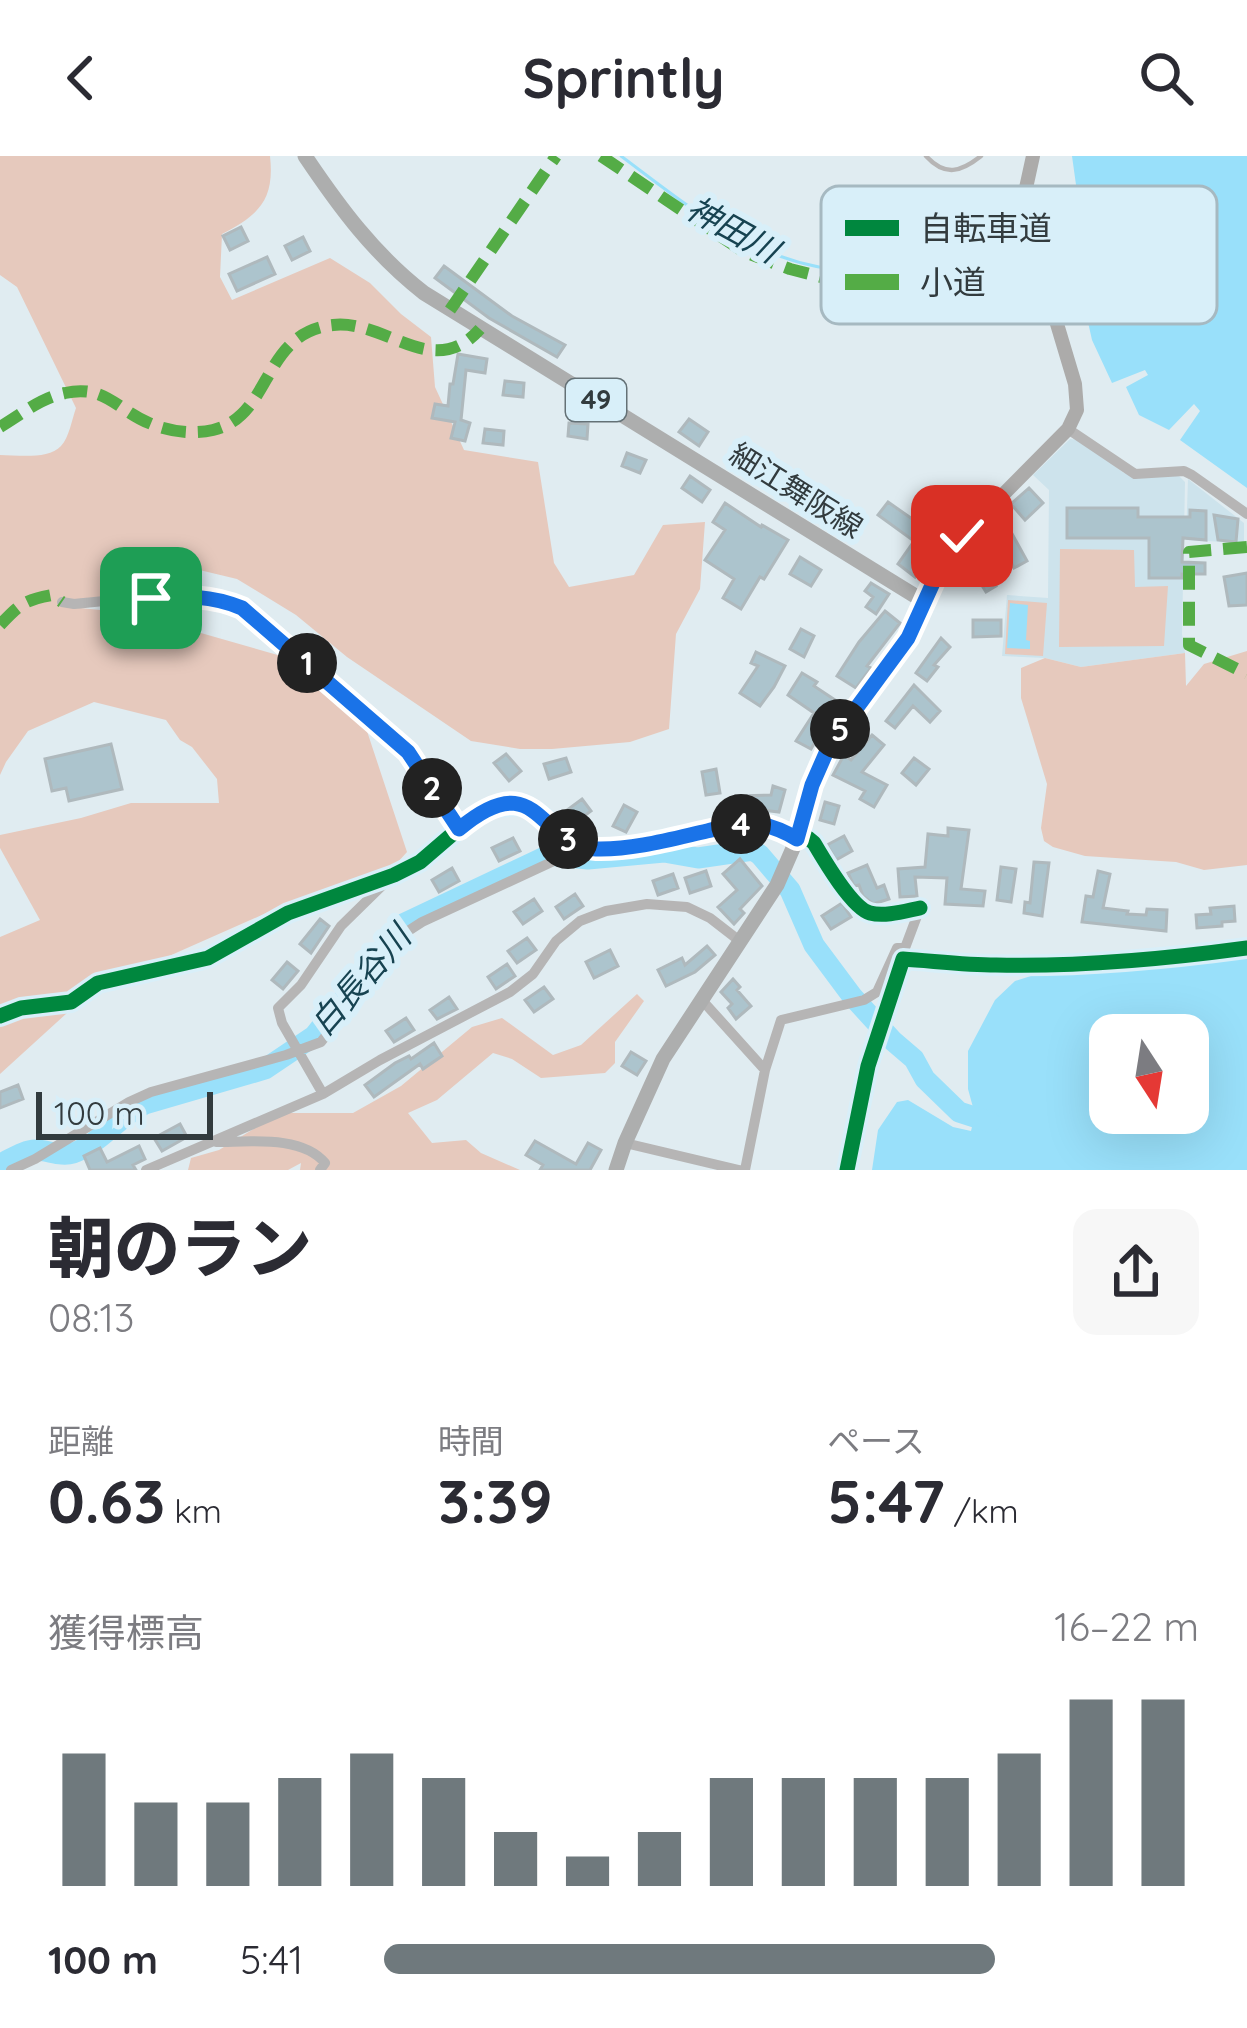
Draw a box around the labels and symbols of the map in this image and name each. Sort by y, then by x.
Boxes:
legend [821,186,1217,324]
water label: 神田川 [680,187,789,272]
text: 自転車道 [920,207,1052,248]
text: 小道 [920,261,986,302]
road number: 49 [566,379,626,421]
street label: 細江舞阪線 [723,434,870,546]
pin [911,485,1013,587]
pin [100,547,202,649]
pin: 1 [277,633,337,693]
pin: 5 [810,699,870,759]
pin: 2 [402,758,462,818]
pin: 4 [711,794,771,854]
pin: 3 [538,809,598,869]
water label: 白長谷川 [301,914,420,1043]
north arrow [1089,1014,1209,1134]
scale bar [36,1086,213,1139]

